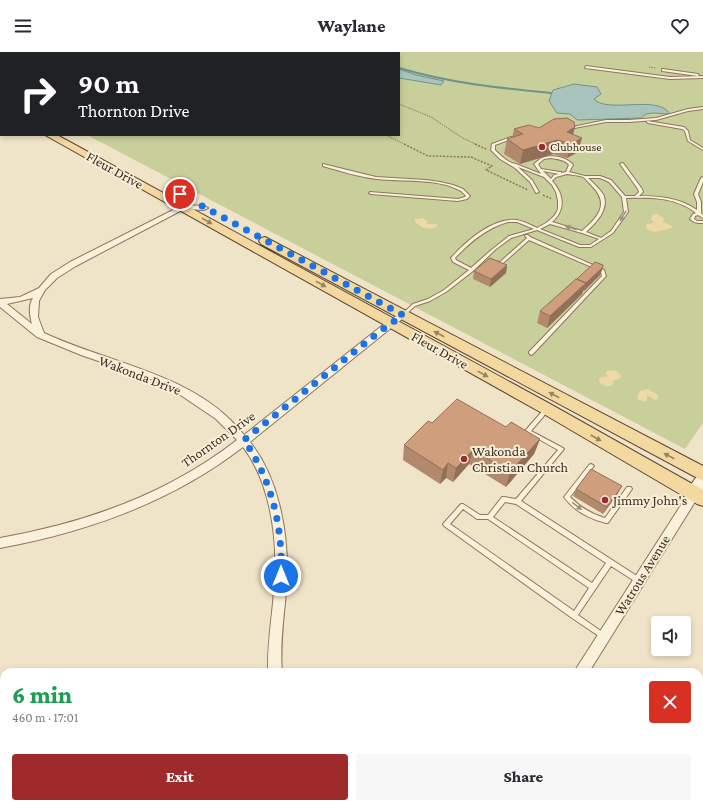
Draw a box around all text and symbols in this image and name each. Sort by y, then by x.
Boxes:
icon: menu [12,15,34,37]
icon: heart [669,15,691,37]
text: Waylane [318,16,385,36]
icon: right [12,68,64,120]
text: 90 m [78,68,139,99]
text: Thornton Drive [78,101,189,121]
place label: Clubhouse [550,140,602,154]
marker: Clubhouse [537,142,547,152]
street label: Fleur Drive [84,148,146,192]
pin [163,177,197,211]
icon: arrive [169,183,191,205]
one-way arrow [619,210,626,222]
one-way arrow [201,217,213,224]
one-way arrow [565,225,577,231]
one-way arrow [315,280,327,287]
street label: Fleur Drive [409,328,471,372]
one-way arrow [433,331,445,337]
street label: Wakonda Drive [97,352,183,398]
one-way arrow [477,370,489,377]
one-way arrow [548,391,559,398]
street label: Thornton Drive [178,408,258,470]
one-way arrow [591,434,602,441]
place label: Wakonda Christian Church [472,443,568,475]
one-way arrow [663,452,674,459]
marker: Wakonda Christian Church [459,454,469,464]
place label: Jimmy John's [611,492,687,508]
marker: Jimmy John's [600,495,610,505]
one-way arrow [572,502,583,510]
street label: Watrous Avenue [611,532,673,618]
position arrow [260,555,302,597]
map controls [651,616,691,656]
button: sound [651,616,691,656]
text: 6 min [12,681,72,708]
button: close [649,681,691,723]
text: 460 m · 17:01 [12,710,78,725]
button: Exit [12,754,348,800]
button: Share [356,754,691,800]

